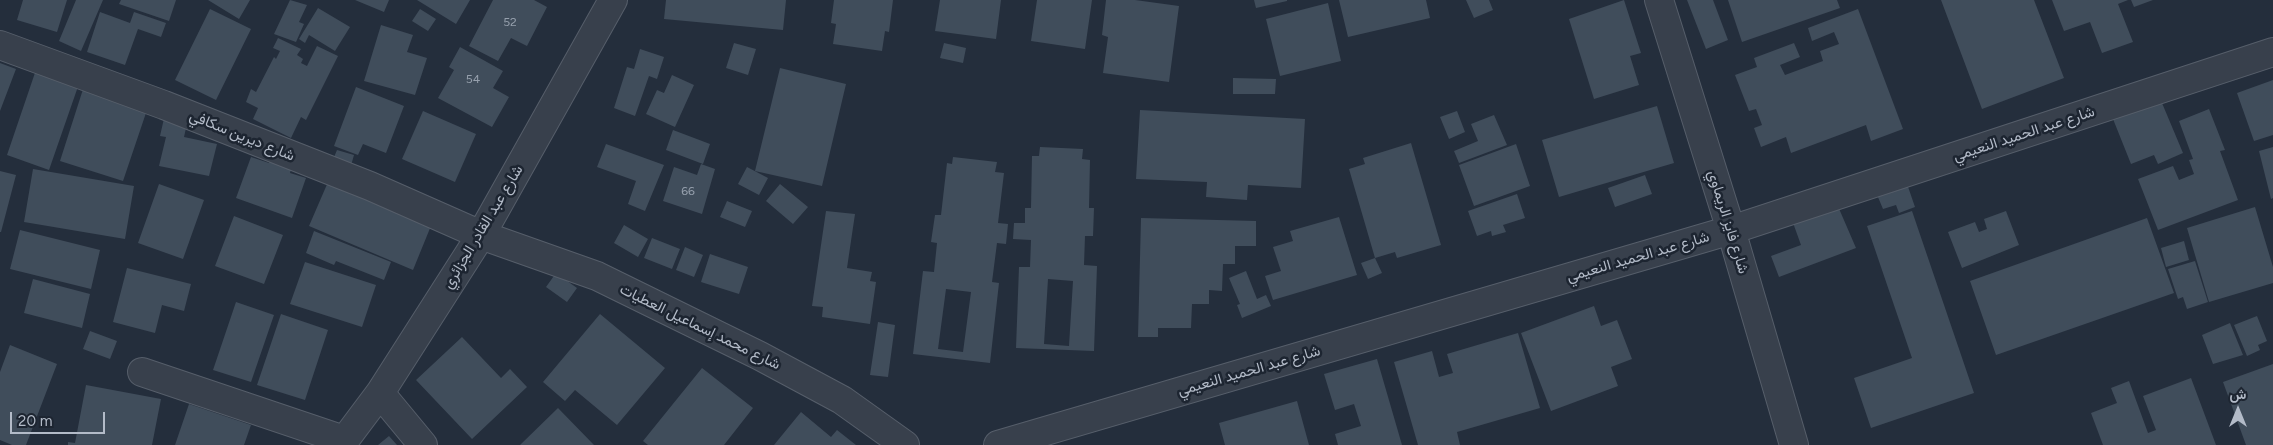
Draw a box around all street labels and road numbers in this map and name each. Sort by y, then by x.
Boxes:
street label: شارع عبد الحميد النعيمي [1951,103,2097,165]
street label: شارع ديرين سكافي [187,107,297,165]
street label: شارع عبد القادر الجزائري [439,162,527,292]
street label: شارع فايز الريماوي [1704,168,1752,276]
street label: شارع عبد الحميد النعيمي [1565,228,1711,286]
street label: شارع محمد إسماعيل العطيات [617,280,783,374]
street label: شارع عبد الحميد النعيمي [1176,342,1322,400]

